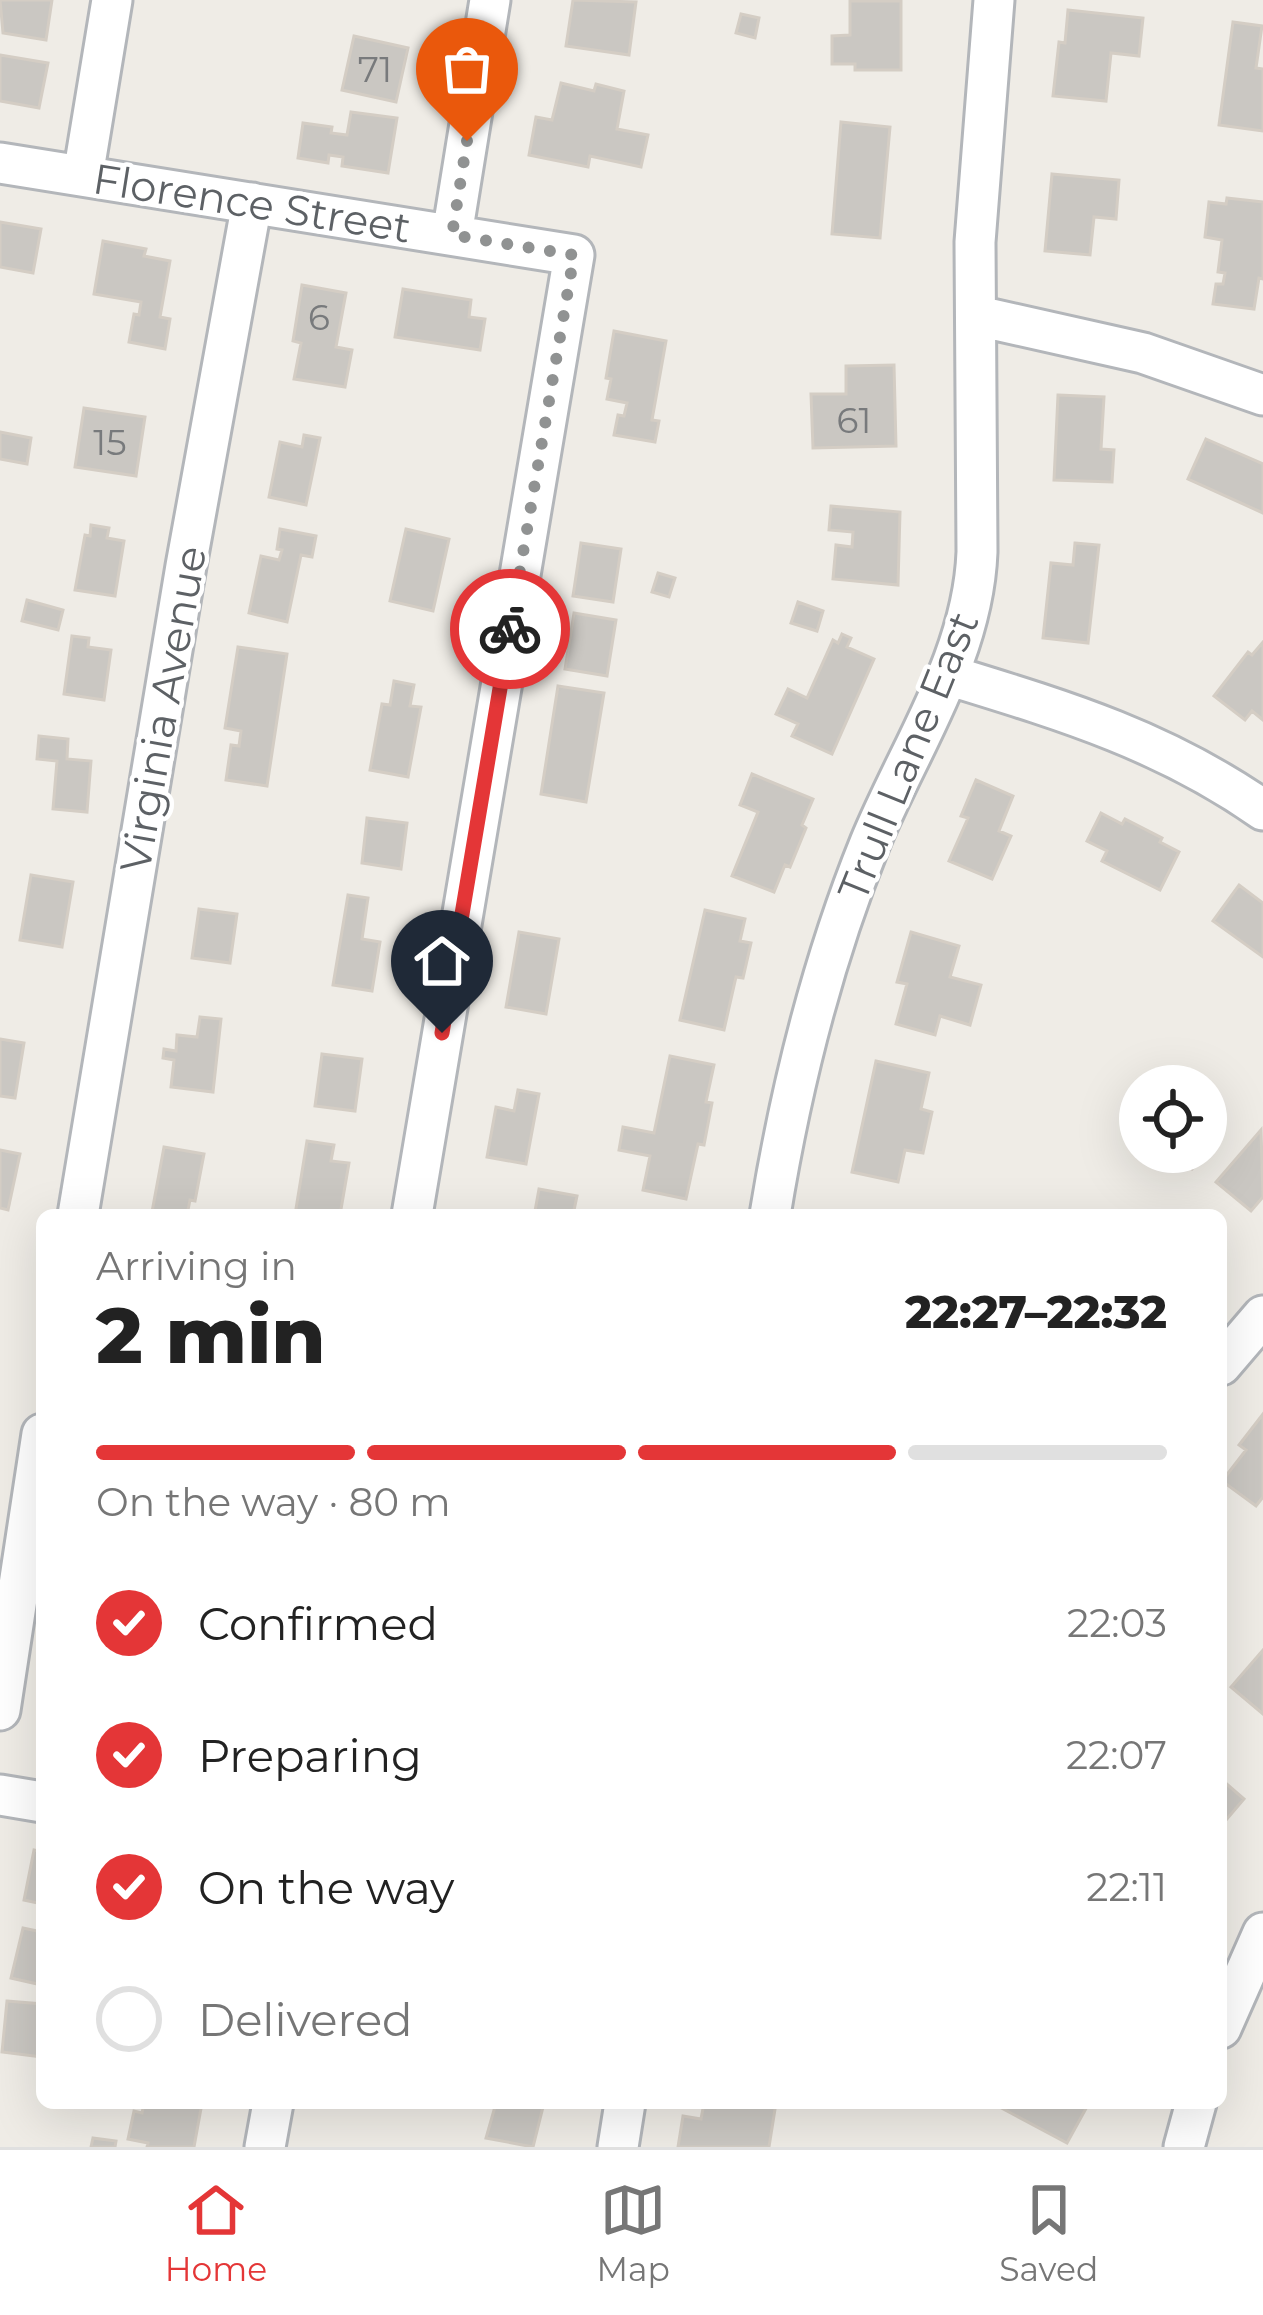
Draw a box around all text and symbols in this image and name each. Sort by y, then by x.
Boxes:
pin [416,18,518,141]
icon: bag [434,36,500,102]
house number: 71 [358,47,392,91]
street label: Florence Street [89,152,415,254]
house number: 6 [308,295,330,339]
house number: 61 [837,398,871,442]
house number: 15 [93,420,127,464]
street label: Virginia Avenue [109,542,217,876]
courier [450,569,570,689]
icon: bike [477,596,543,662]
street label: Trull Lane East [826,604,990,908]
pin [391,910,493,1033]
icon: home [409,928,475,994]
map controls [1119,1065,1227,1173]
button: locate [1119,1065,1227,1173]
text: Arriving in [96,1242,297,1290]
text: 22:27–22:32 [905,1284,1167,1339]
text: 2 min [96,1287,326,1383]
text: On the way · 80 m [96,1478,451,1526]
icon: check [96,1590,162,1656]
text: Confirmed [198,1596,438,1651]
text: 22:03 [1067,1599,1167,1647]
icon: check [96,1722,162,1788]
text: Preparing [198,1728,422,1783]
text: 22:07 [1066,1731,1167,1779]
icon: check [96,1854,162,1920]
text: On the way [198,1860,454,1915]
text: 22:11 [1086,1863,1167,1911]
text: Delivered [198,1992,413,2047]
tab: Home [165,2177,267,2289]
tab: Map [596,2177,670,2289]
tab: Saved [999,2177,1098,2289]

